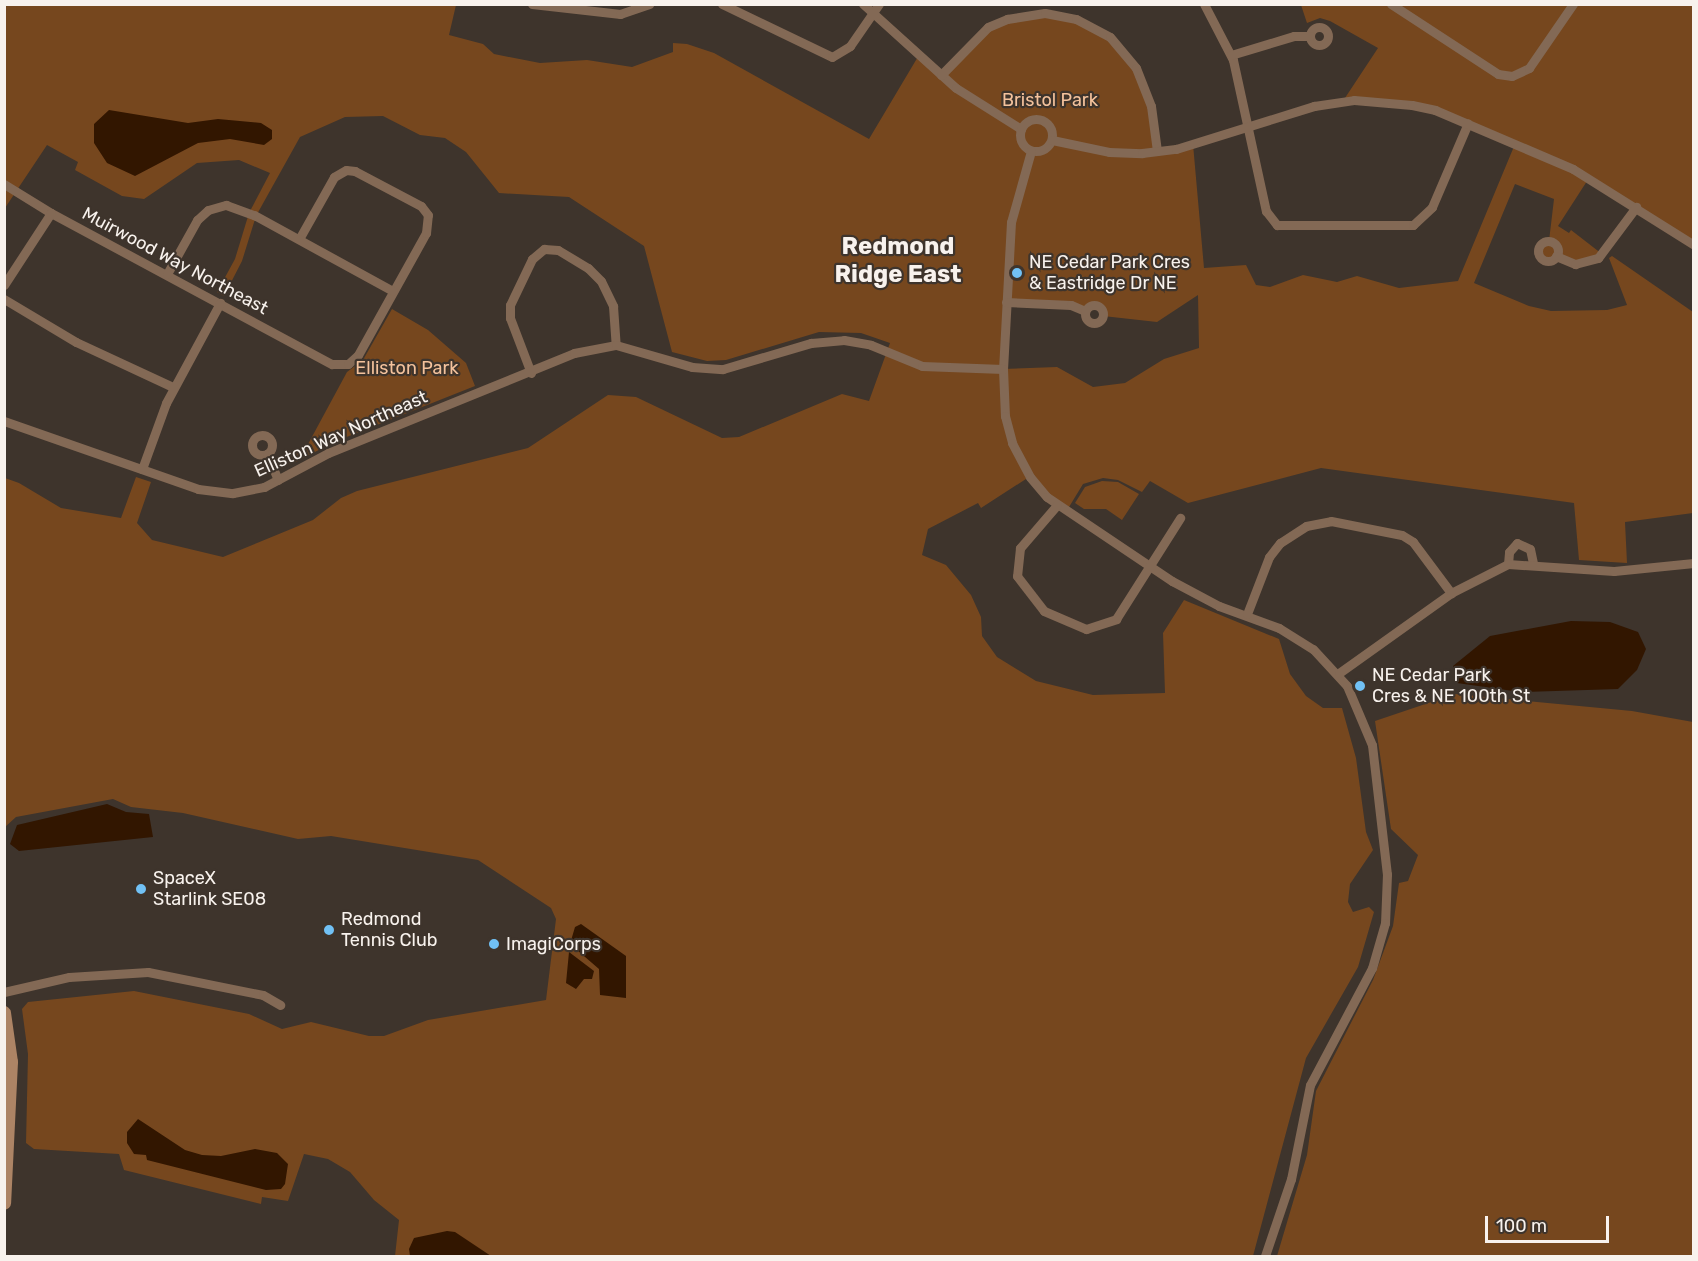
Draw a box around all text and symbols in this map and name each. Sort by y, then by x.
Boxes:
park label: Bristol Park [1002,89,1098,111]
street label: Muirwood Way Northeast [78,203,272,319]
district label: Redmond Ridge East [834,233,962,289]
place label: NE Cedar Park Cres & Eastridge Dr NE [1029,252,1191,294]
marker: NE Cedar Park Cres & Eastridge Dr NE [1010,266,1024,280]
park label: Elliston Park [355,357,459,379]
street label: Elliston Way Northeast [251,386,431,482]
place label: NE Cedar Park Cres & NE 100th St [1372,665,1530,708]
marker: NE Cedar Park Cres & NE 100th St [1353,679,1367,693]
place label: SpaceX Starlink SE08 [153,868,266,910]
marker: SpaceX Starlink SE08 [134,882,148,896]
place label: Redmond Tennis Club [341,909,437,952]
marker: Redmond Tennis Club [322,923,336,937]
place label: ImagiCorps [506,933,601,955]
marker: ImagiCorps [487,937,501,951]
scale bar [1488,1204,1612,1242]
text: 100 m [1496,1215,1547,1237]

